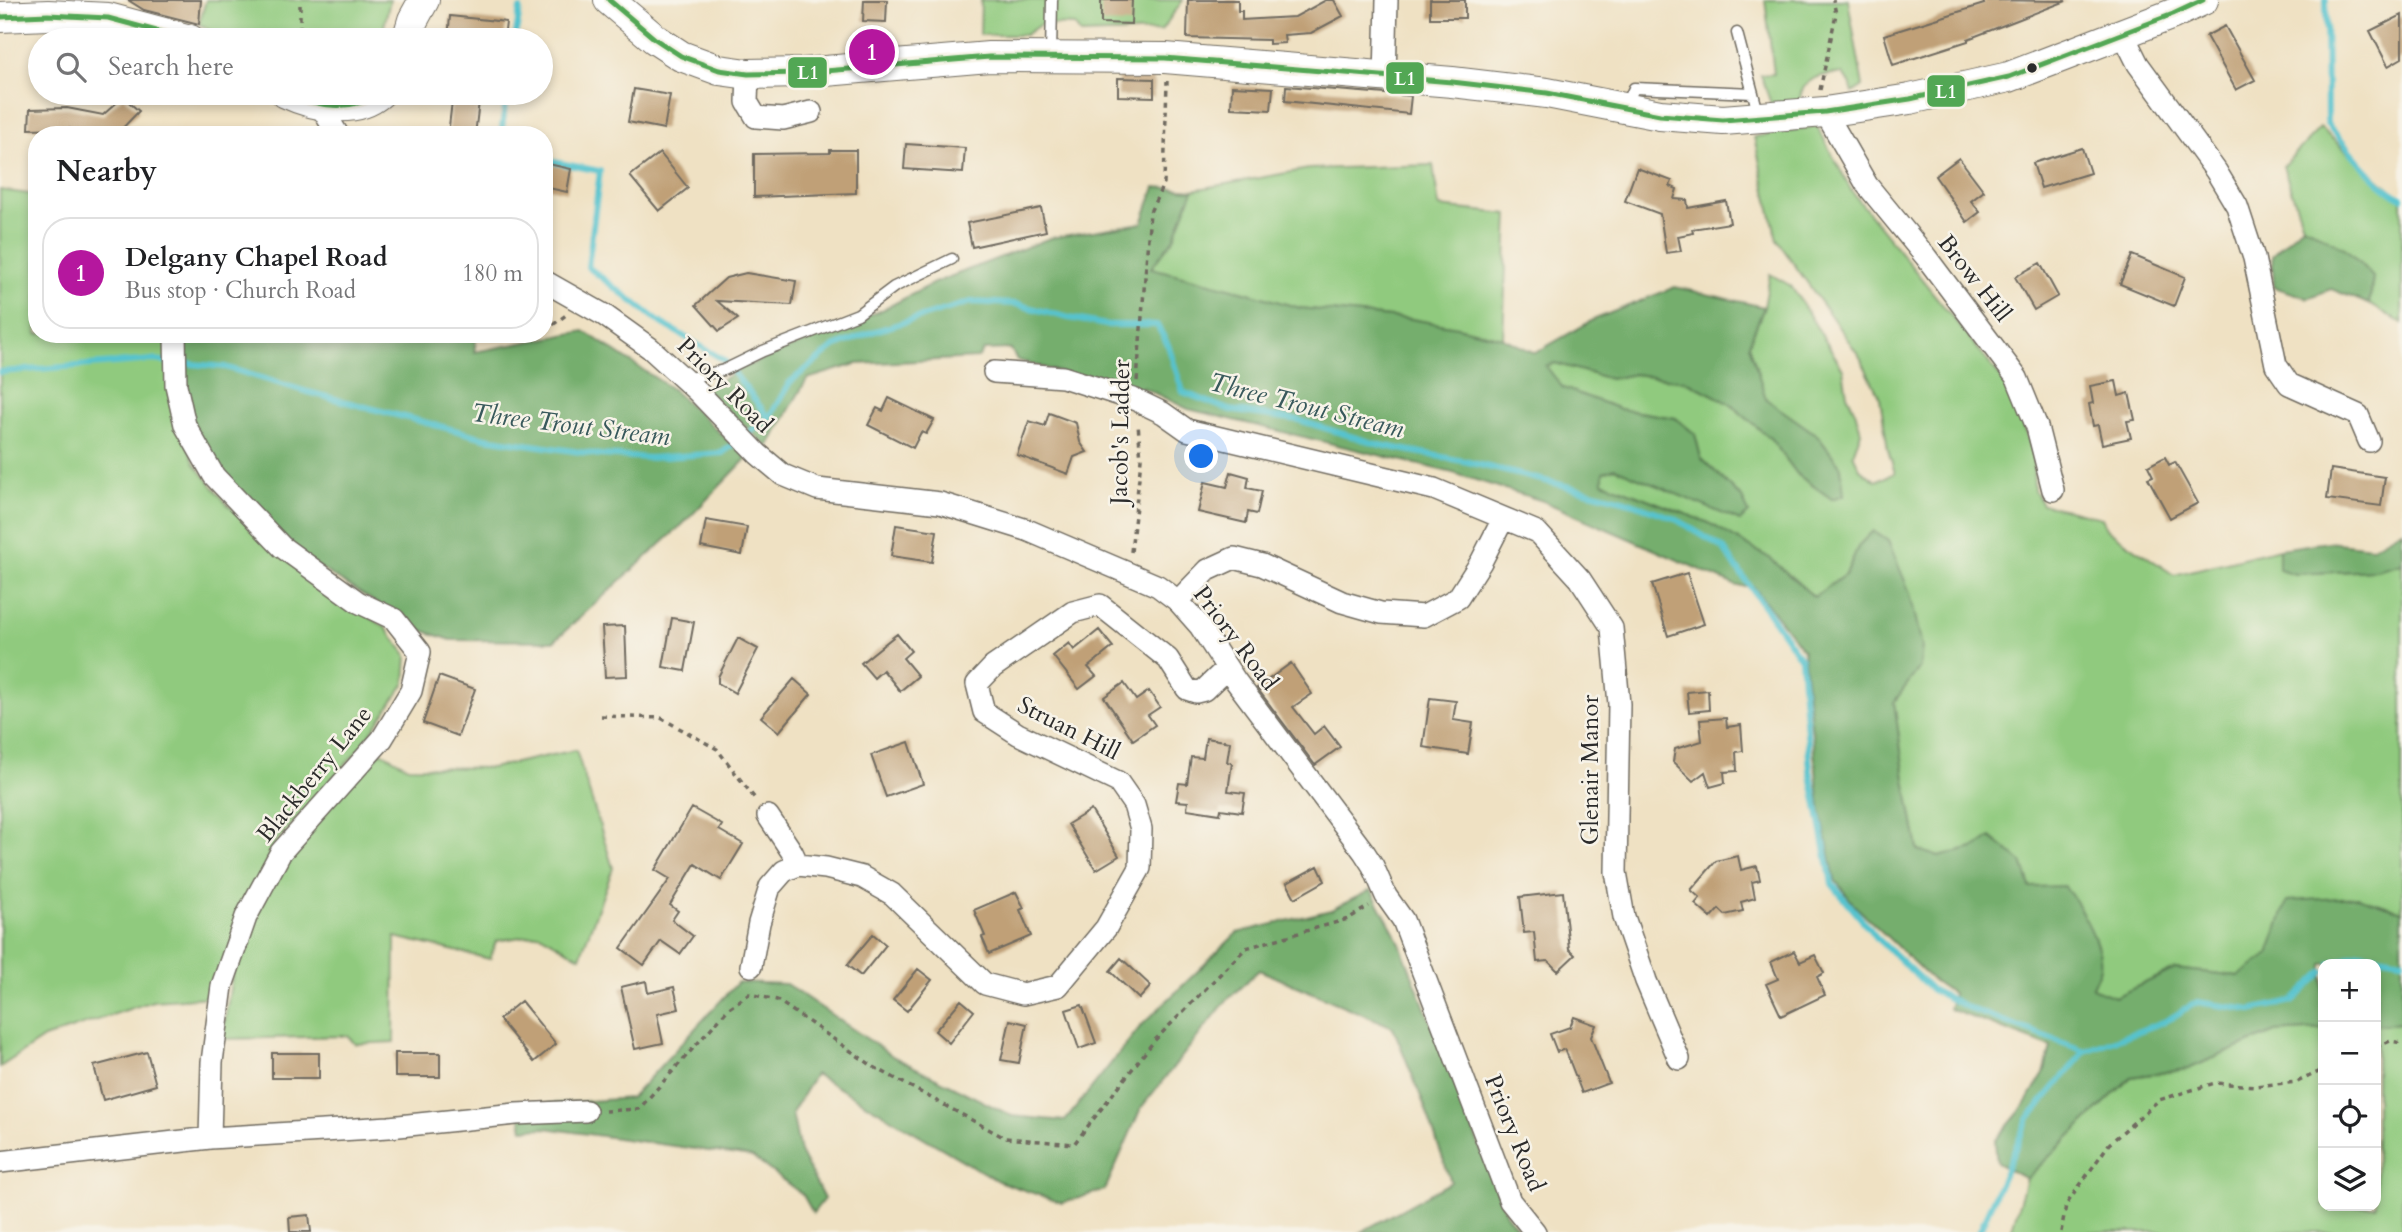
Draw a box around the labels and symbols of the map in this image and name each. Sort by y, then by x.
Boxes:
pin: 1 [849,26,895,78]
line badge: L1 [787,56,828,89]
text: L1 [797,60,819,86]
line badge: L1 [1385,61,1425,95]
unlabelled marker [2025,61,2039,75]
text: L1 [1394,66,1416,92]
line badge: L1 [1926,74,1966,108]
text: L1 [1935,79,1957,105]
street label: Brow Hill [1930,228,2019,329]
street label: Priory Road [669,330,780,441]
street label: Jacob's Ladder [1103,359,1138,508]
water label: Three Trout Stream [1206,364,1408,447]
water label: Three Trout Stream [470,395,672,454]
your location [1184,439,1218,473]
street label: Priory Road [1185,579,1286,698]
street label: Struan Hill [1012,689,1126,768]
street label: Glenair Manor [1574,695,1607,845]
street label: Blackberry Lane [249,699,380,849]
street label: Priory Road [1476,1070,1553,1197]

